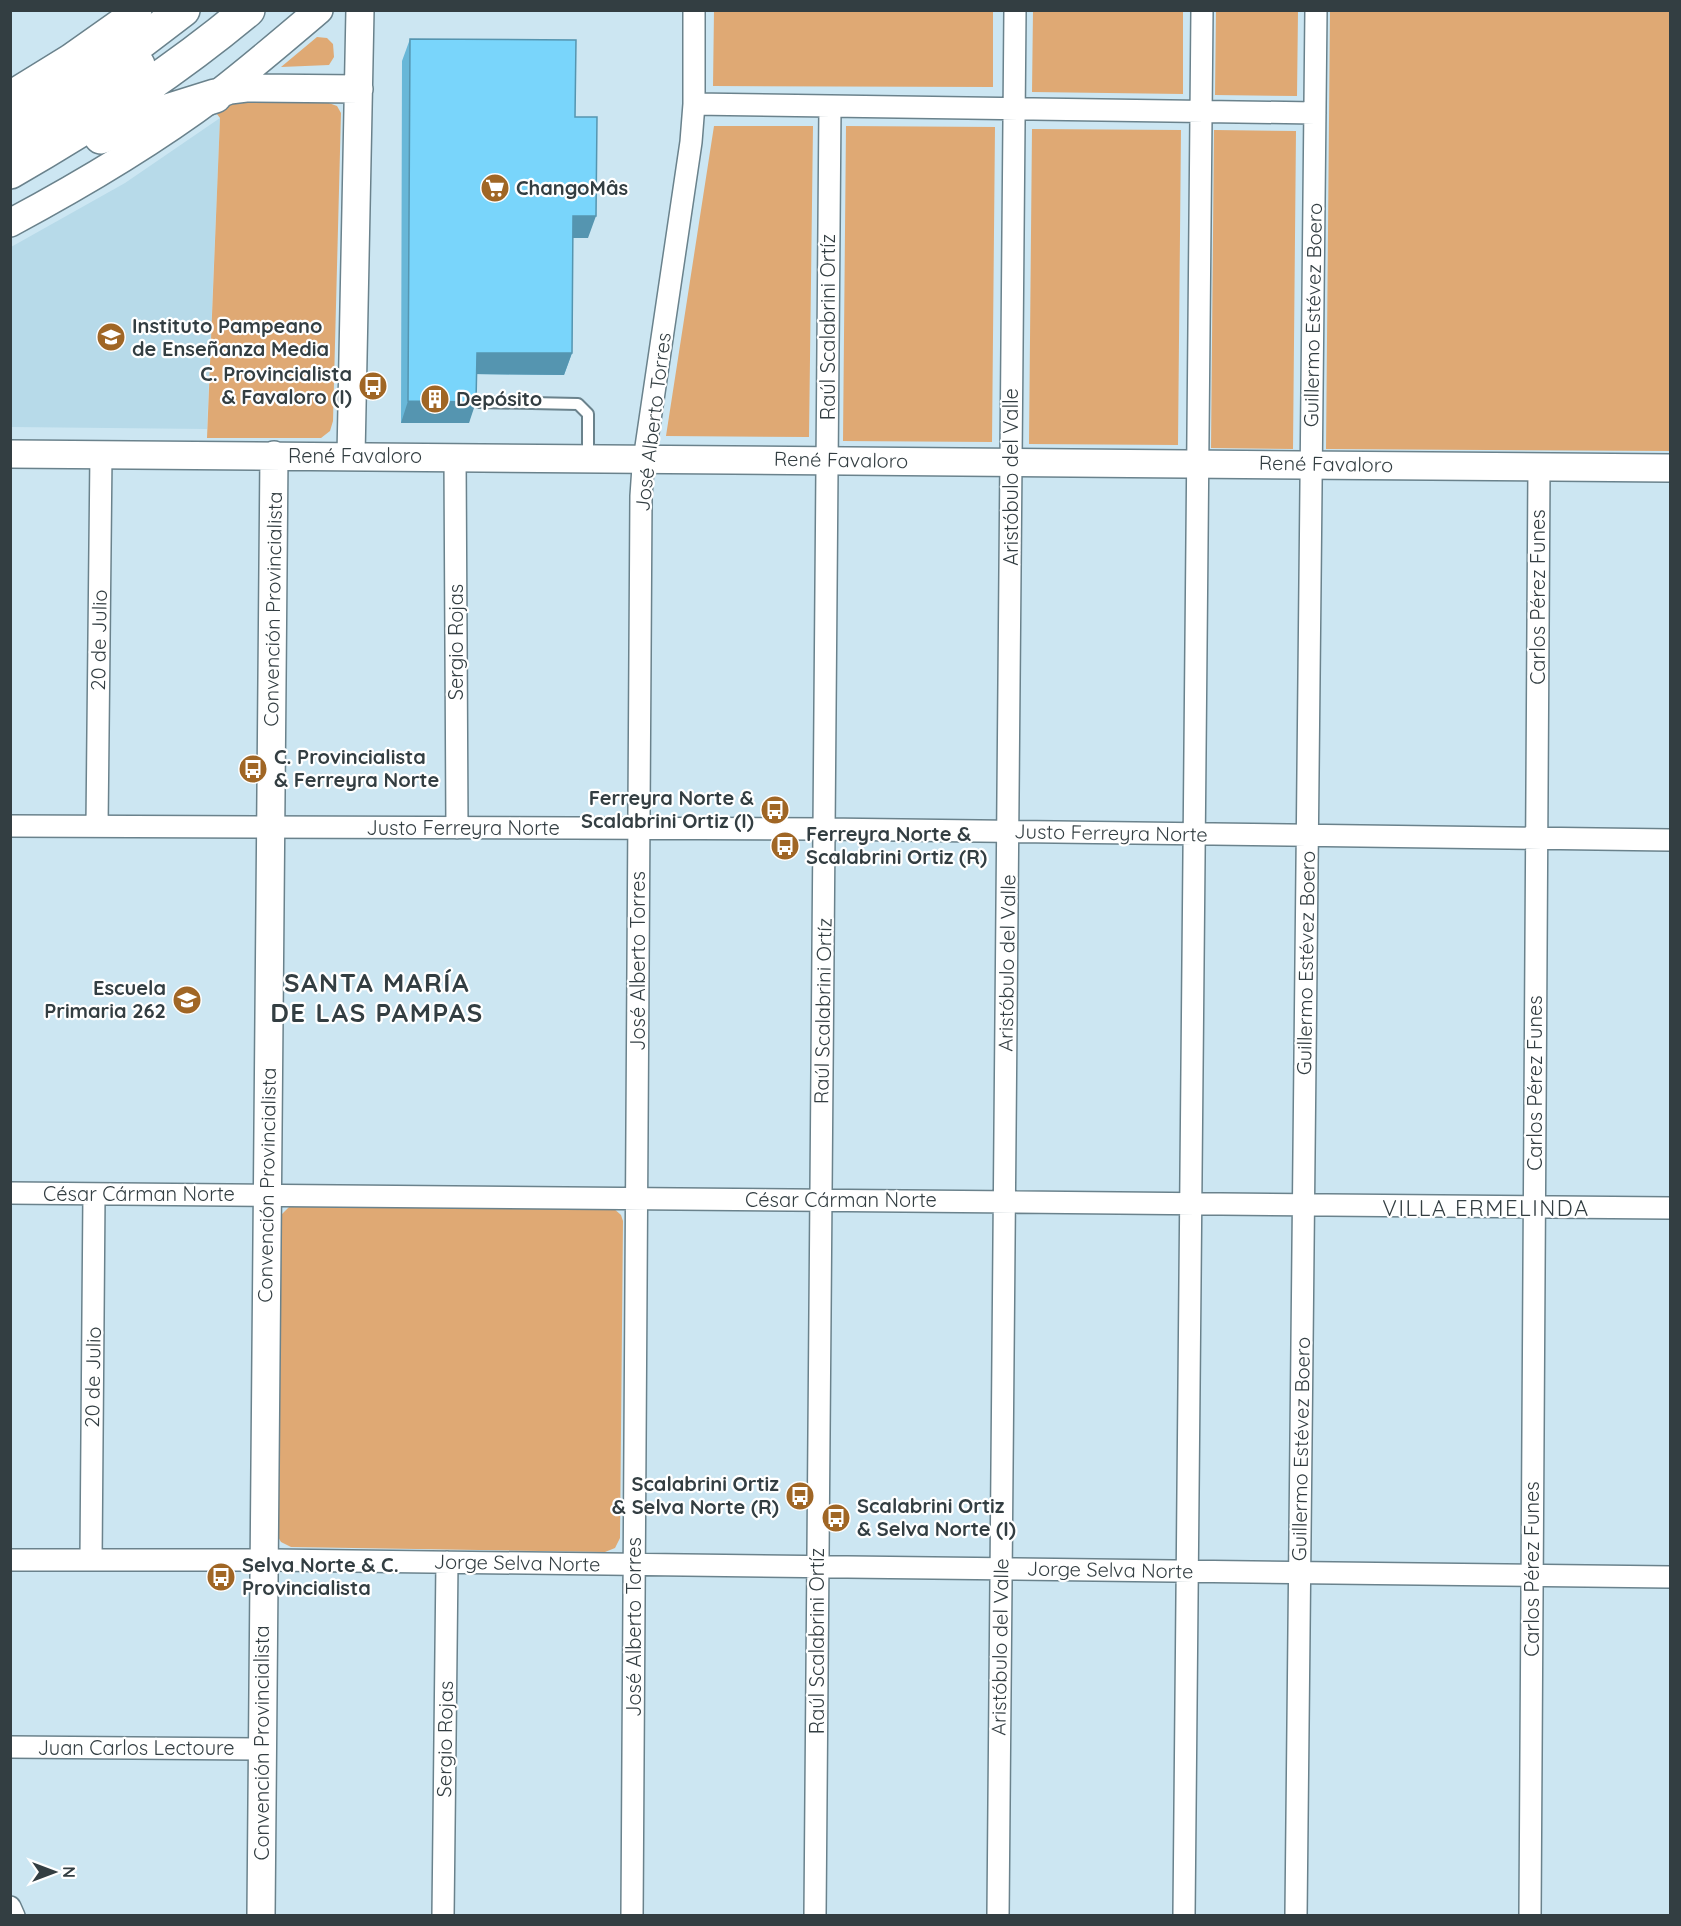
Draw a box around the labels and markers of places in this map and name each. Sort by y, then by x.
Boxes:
supermarket icon: ChangoMâs [479,172,511,204]
place label: ChangoMâs [516,175,628,200]
place label: Instituto Pampeano de Enseñanza Media [132,313,329,361]
school or university icon: Instituto Pampeano de Enseñanza Media [95,321,127,353]
place label: C. Provincialista & Favaloro (I) [200,361,352,409]
bus stop icon: C. Provincialista & Favaloro (I) [357,370,389,402]
building icon: Depósito [419,383,451,415]
place label: Depósito [456,386,542,411]
place label: C. Provincialista & Ferreyra Norte [274,744,439,792]
bus stop icon: C. Provincialista & Ferreyra Norte [237,753,269,785]
place label: Ferreyra Norte & Scalabrini Ortiz (I) [581,785,754,833]
bus stop icon: Ferreyra Norte & Scalabrini Ortiz (I) [759,794,791,826]
place label: Ferreyra Norte & Scalabrini Ortiz (R) [806,821,987,869]
bus stop icon: Ferreyra Norte & Scalabrini Ortiz (R) [769,830,801,862]
place label: Escuela Primaria 262 [44,975,166,1023]
school or university icon: Escuela Primaria 262 [171,984,203,1016]
place label: Scalabrini Ortiz & Selva Norte (R) [612,1471,779,1519]
bus stop icon: Scalabrini Ortiz & Selva Norte (R) [784,1480,816,1512]
place label: Scalabrini Ortiz & Selva Norte (I) [857,1493,1016,1541]
bus stop icon: Scalabrini Ortiz & Selva Norte (I) [820,1502,852,1534]
place label: Selva Norte & C. Provincialista [242,1552,399,1600]
bus stop icon: Selva Norte & C. Provincialista [205,1561,237,1593]

